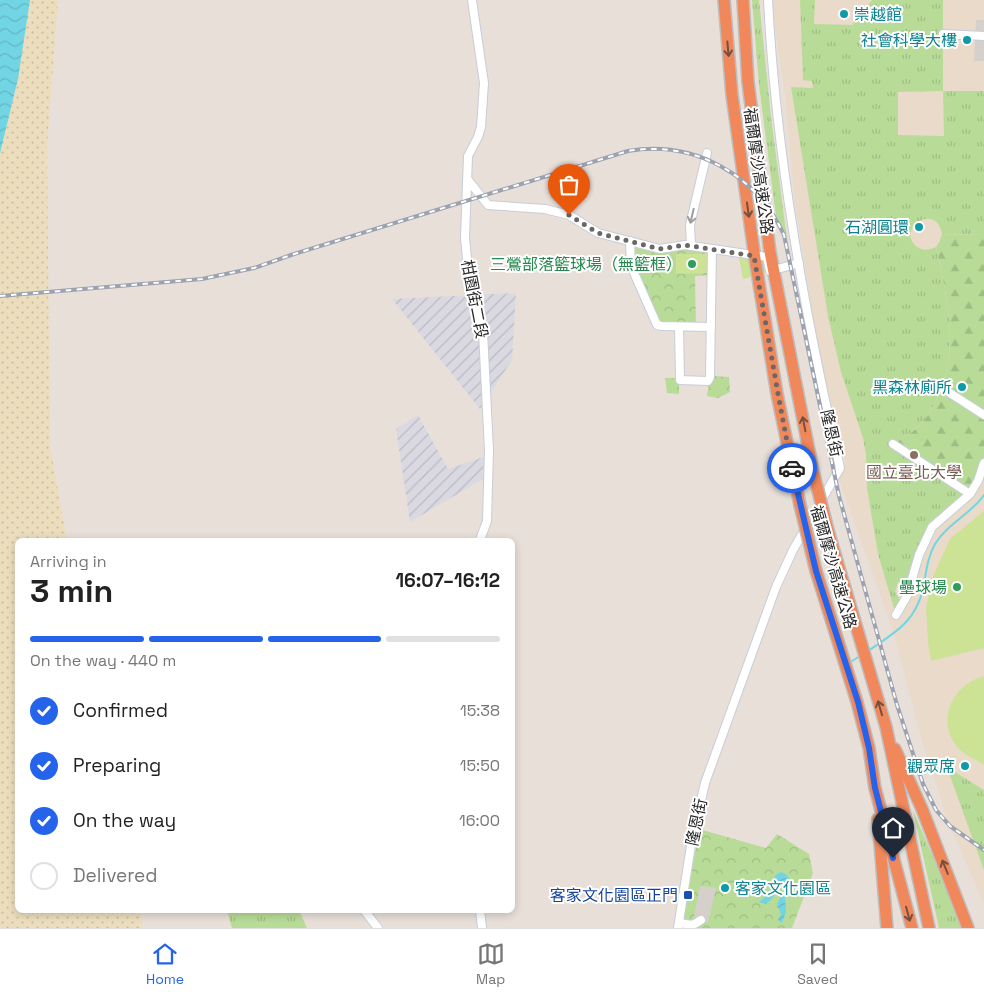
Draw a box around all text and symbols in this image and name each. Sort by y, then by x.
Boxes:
place label: 崇越館 [854,4,902,25]
marker: 崇越館 [838,8,850,20]
place label: 社會科學大樓 [861,30,957,51]
marker: 社會科學大樓 [961,34,973,46]
one-way arrow [723,40,733,56]
street label: 福爾摩沙高速公路 [739,106,778,236]
pin [548,164,590,215]
icon: bag [555,171,583,199]
one-way arrow [743,201,753,217]
one-way arrow [687,208,696,224]
place label: 石湖圓環 [845,217,909,238]
marker: 石湖圓環 [913,221,925,233]
place label: 三鶯部落籃球場（無籃框） [490,254,682,275]
street label: 柑園街二段 [457,258,492,340]
marker: 三鶯部落籃球場（無籃框） [686,258,698,270]
place label: 黑森林廁所 [872,377,952,398]
marker: 黑森林廁所 [956,381,968,393]
street label: 隆恩街 [816,407,847,459]
one-way arrow [799,416,808,432]
courier [767,443,817,493]
marker: 國立臺北大學 [908,449,920,461]
icon: car [778,454,806,482]
place label: 國立臺北大學 [866,462,962,483]
street label: 福爾摩沙高速公路 [806,503,861,632]
text: Arriving in [30,551,107,572]
text: 16:07–16:12 [395,568,500,593]
text: 3 min [30,571,113,611]
place label: 壘球場 [899,577,947,598]
marker: 壘球場 [951,581,963,593]
text: On the way · 440 m [30,650,176,671]
icon: check [30,697,58,725]
text: Confirmed [73,698,168,723]
text: 15:38 [460,700,500,721]
one-way arrow [875,700,885,716]
icon: check [30,752,58,780]
text: Preparing [73,753,161,778]
text: 15:50 [460,755,500,776]
place label: 觀眾席 [907,756,955,777]
marker: 觀眾席 [959,760,971,772]
street label: 隆恩街 [681,796,712,848]
icon: check [30,807,58,835]
pin [872,807,914,858]
text: On the way [73,808,176,833]
text: 16:00 [459,810,500,831]
icon: home [879,814,907,842]
one-way arrow [940,860,949,875]
text: Delivered [73,863,158,888]
place label: 客家文化園區 [735,878,831,899]
marker: 客家文化園區 [719,882,731,894]
place label: 客家文化園區正門 [550,885,678,906]
marker: 客家文化園區正門 [682,889,694,901]
one-way arrow [904,906,913,922]
tab: Home [146,940,184,988]
tab: Map [476,940,505,988]
tab: Saved [797,940,838,988]

